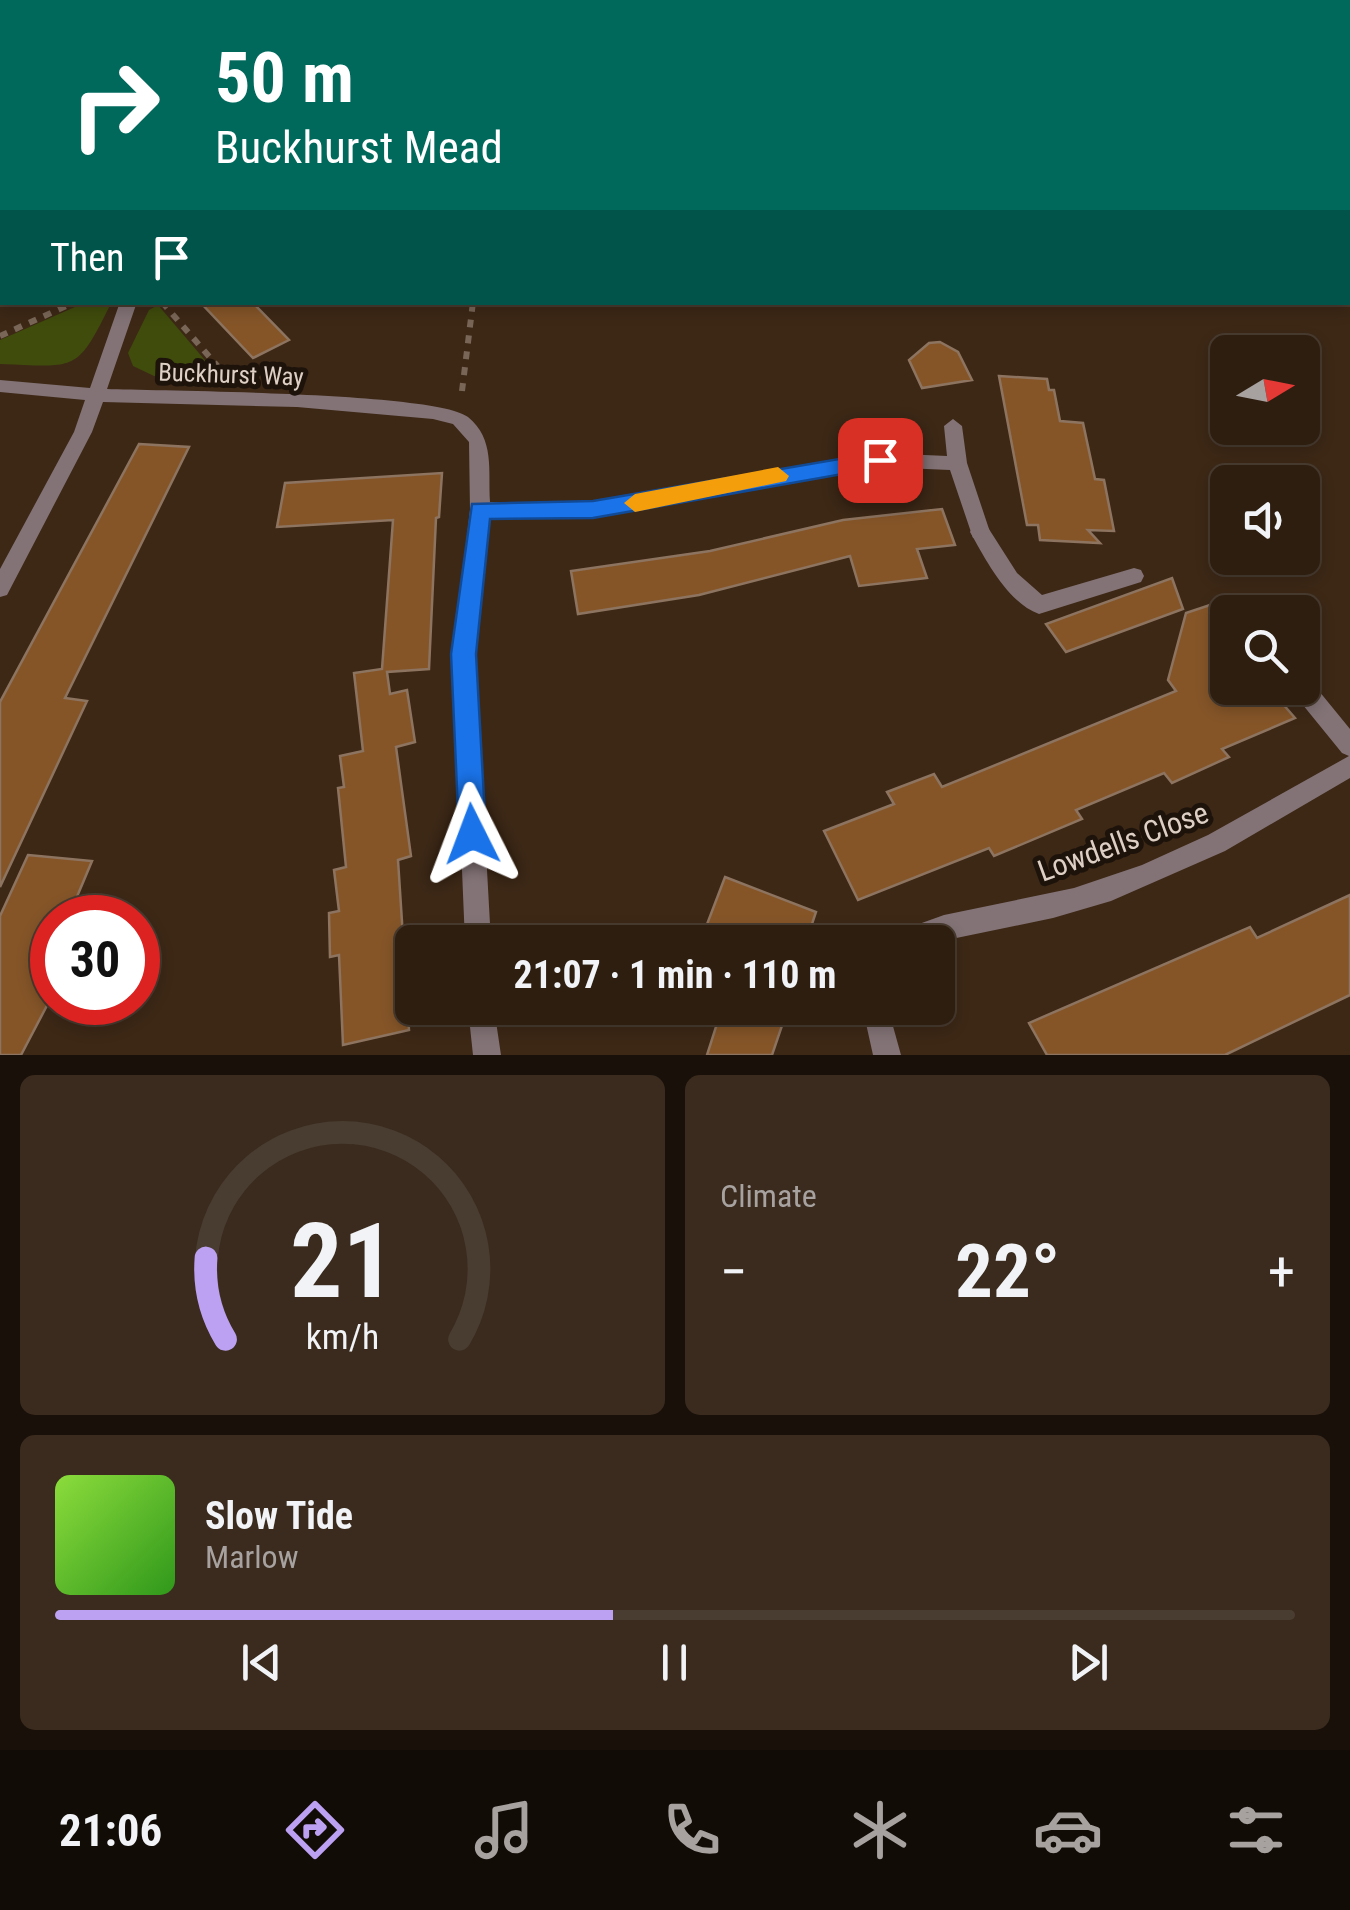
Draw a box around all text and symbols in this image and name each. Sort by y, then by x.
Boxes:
text: 50 m [215,37,354,119]
icon: right [50,40,180,170]
text: Buckhurst Mead [215,121,503,174]
icon: arrive [144,230,199,285]
text: Then [50,236,124,280]
north arrow [1210,335,1320,445]
map controls [1210,335,1320,705]
street label: Buckhurst Way [158,357,304,392]
pin [838,418,923,503]
icon: arrive [853,433,908,488]
button: sound [1210,465,1320,575]
button: search [1210,595,1320,705]
position arrow [420,782,524,886]
street label: Lowdells Close [1033,795,1213,889]
speed limit sign: 30 [30,895,160,1025]
text: 21:07 · 1 min · 110 m [514,953,836,997]
text: Climate [720,1177,817,1215]
text: 21 [290,1201,395,1322]
text: 22° [955,1227,1060,1315]
text: − [720,1240,748,1304]
text: + [1268,1240,1295,1304]
text: km/h [306,1316,379,1358]
text: Slow Tide [205,1494,353,1538]
text: Marlow [205,1538,298,1576]
icon: previous [234,1635,289,1690]
icon: pause [647,1635,702,1690]
icon: next [1061,1635,1116,1690]
icon: directions [280,1795,350,1865]
icon: music [469,1795,539,1865]
icon: phone [657,1795,727,1865]
icon: climate [845,1795,915,1865]
icon: car [1033,1795,1103,1865]
icon: filters [1221,1795,1291,1865]
text: 21:06 [59,1804,162,1857]

